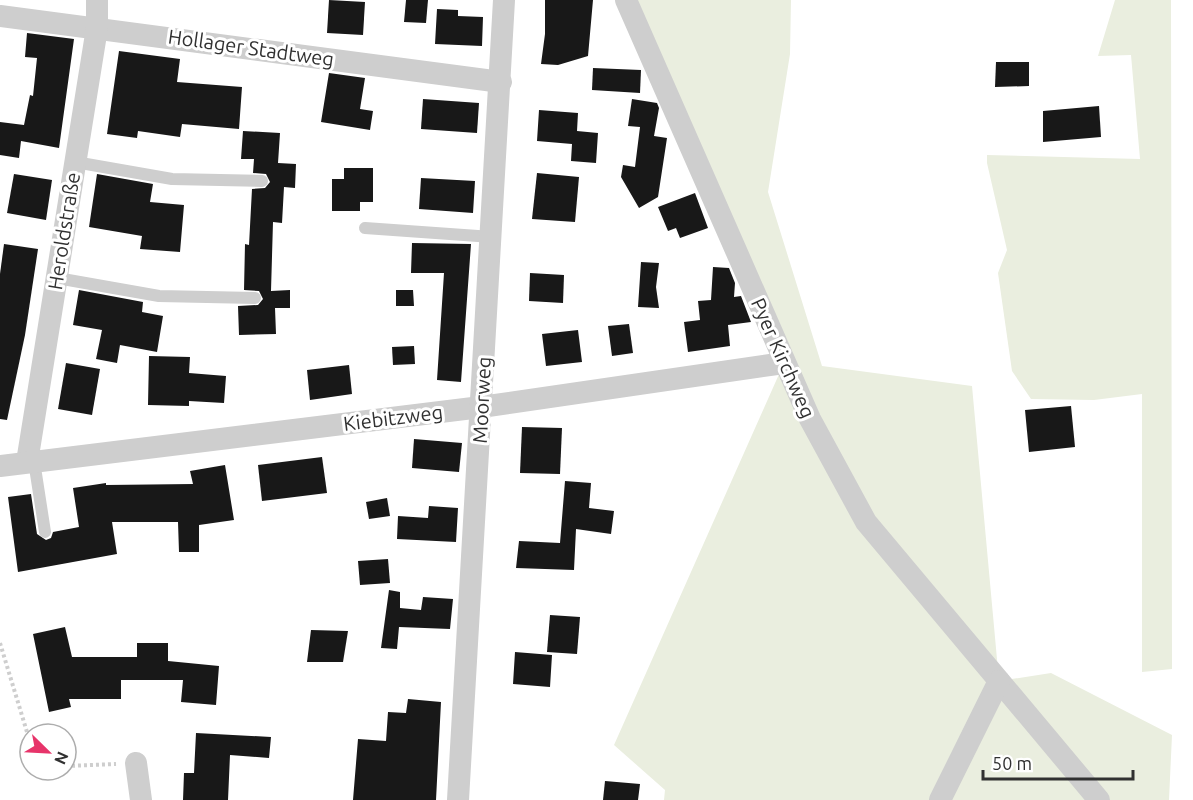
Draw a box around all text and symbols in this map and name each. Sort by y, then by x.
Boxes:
street label: Hollager Stadtweg [167,24,336,71]
street label: Heroldstraße [43,171,84,291]
street label: Pyer Kirchweg [747,294,820,421]
street label: Moorweg [468,356,495,444]
street label: Kiebitzweg [342,400,444,435]
north arrow [18,722,78,782]
scale bar [983,743,1133,781]
text: N [51,749,72,767]
text: 50 m [992,753,1032,773]

